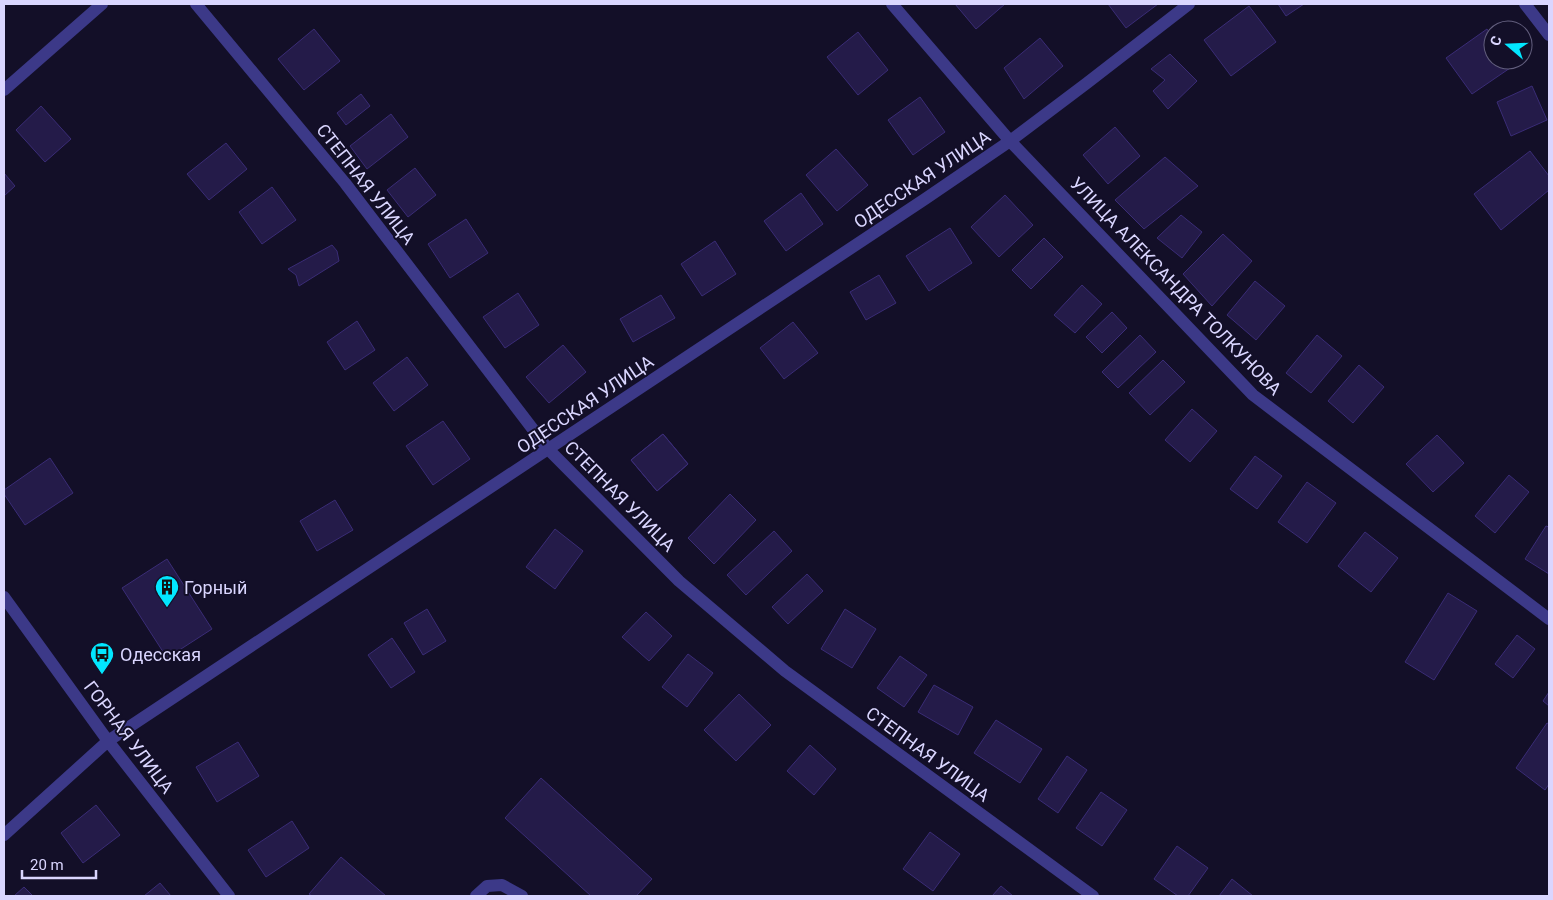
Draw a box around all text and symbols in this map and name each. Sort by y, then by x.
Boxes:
north arrow [1483,20,1533,70]
text: С [1487,34,1505,48]
street label: СТЕПНАЯ УЛИЦА [312,119,420,249]
street label: ОДЕССКАЯ УЛИЦА [850,125,994,232]
street label: УЛИЦА АЛЕКСАНДРА ТОЛКУНОВА [1066,173,1286,399]
street label: ОДЕССКАЯ УЛИЦА [513,350,657,457]
street label: СТЕПНАЯ УЛИЦА [560,436,680,556]
building icon: Горный [154,574,180,608]
place label: Горный [184,577,247,598]
bus stop icon: Одесская [89,641,115,675]
place label: Одесская [120,644,201,665]
street label: ГОРНАЯ УЛИЦА [80,677,178,798]
street label: СТЕПНАЯ УЛИЦА [862,702,994,806]
scale bar [22,848,96,880]
text: 20 m [30,856,64,874]

